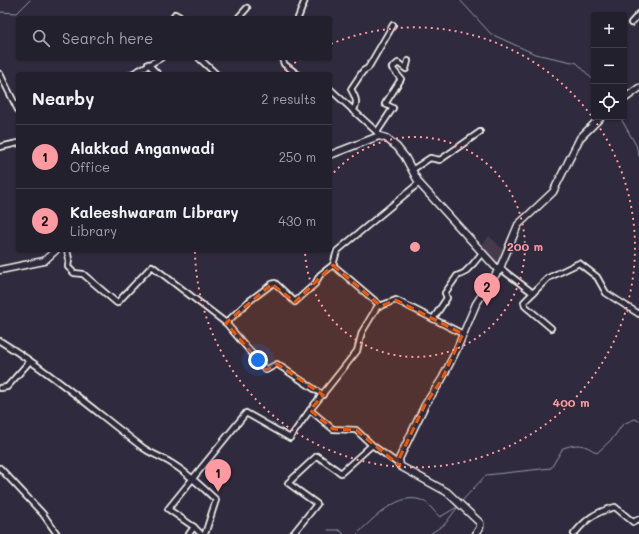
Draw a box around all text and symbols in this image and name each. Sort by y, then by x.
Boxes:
map controls [591,12,627,120]
button: + [591,12,627,48]
search box [16,16,332,60]
icon: search [30,27,52,49]
text: Search here [62,28,153,48]
button: − [591,48,627,84]
button: locate [591,84,627,120]
text: Nearby [32,87,94,109]
text: 2 results [261,90,316,107]
text: Alakkad Anganwadi [70,138,215,158]
text: 1 [42,148,48,165]
text: 250 m [279,148,316,165]
text: Office [70,158,110,175]
text: Kaleeshwaram Library [70,202,239,222]
text: 2 [41,212,49,229]
text: 430 m [278,212,316,229]
text: Library [70,222,117,239]
text: 200 m [507,238,543,254]
centre of rings [408,240,422,254]
pin: 2 [474,273,500,306]
your location [248,350,268,370]
text: 400 m [553,394,589,410]
pin: 1 [205,459,231,492]

